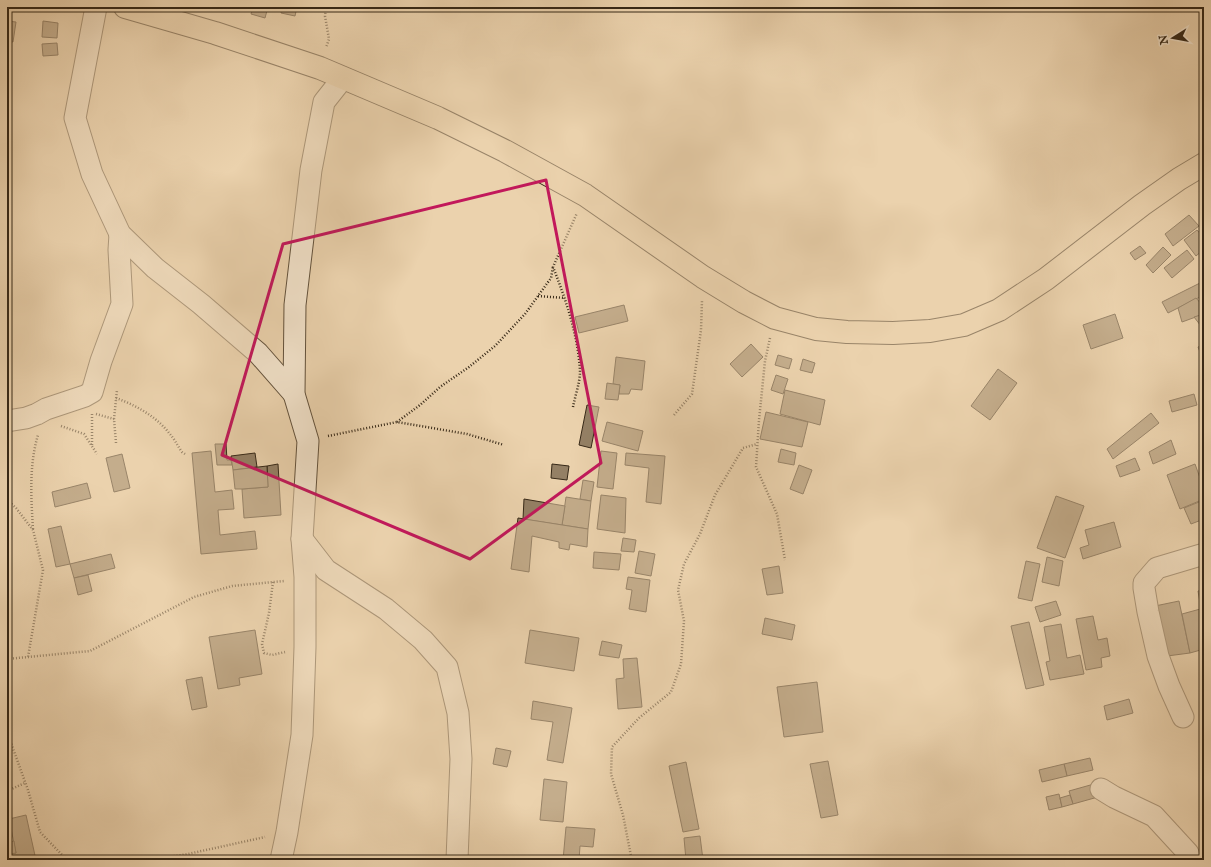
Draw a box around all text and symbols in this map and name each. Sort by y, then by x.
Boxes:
north arrow [1153,18,1193,58]
text: N [1156,33,1172,47]

